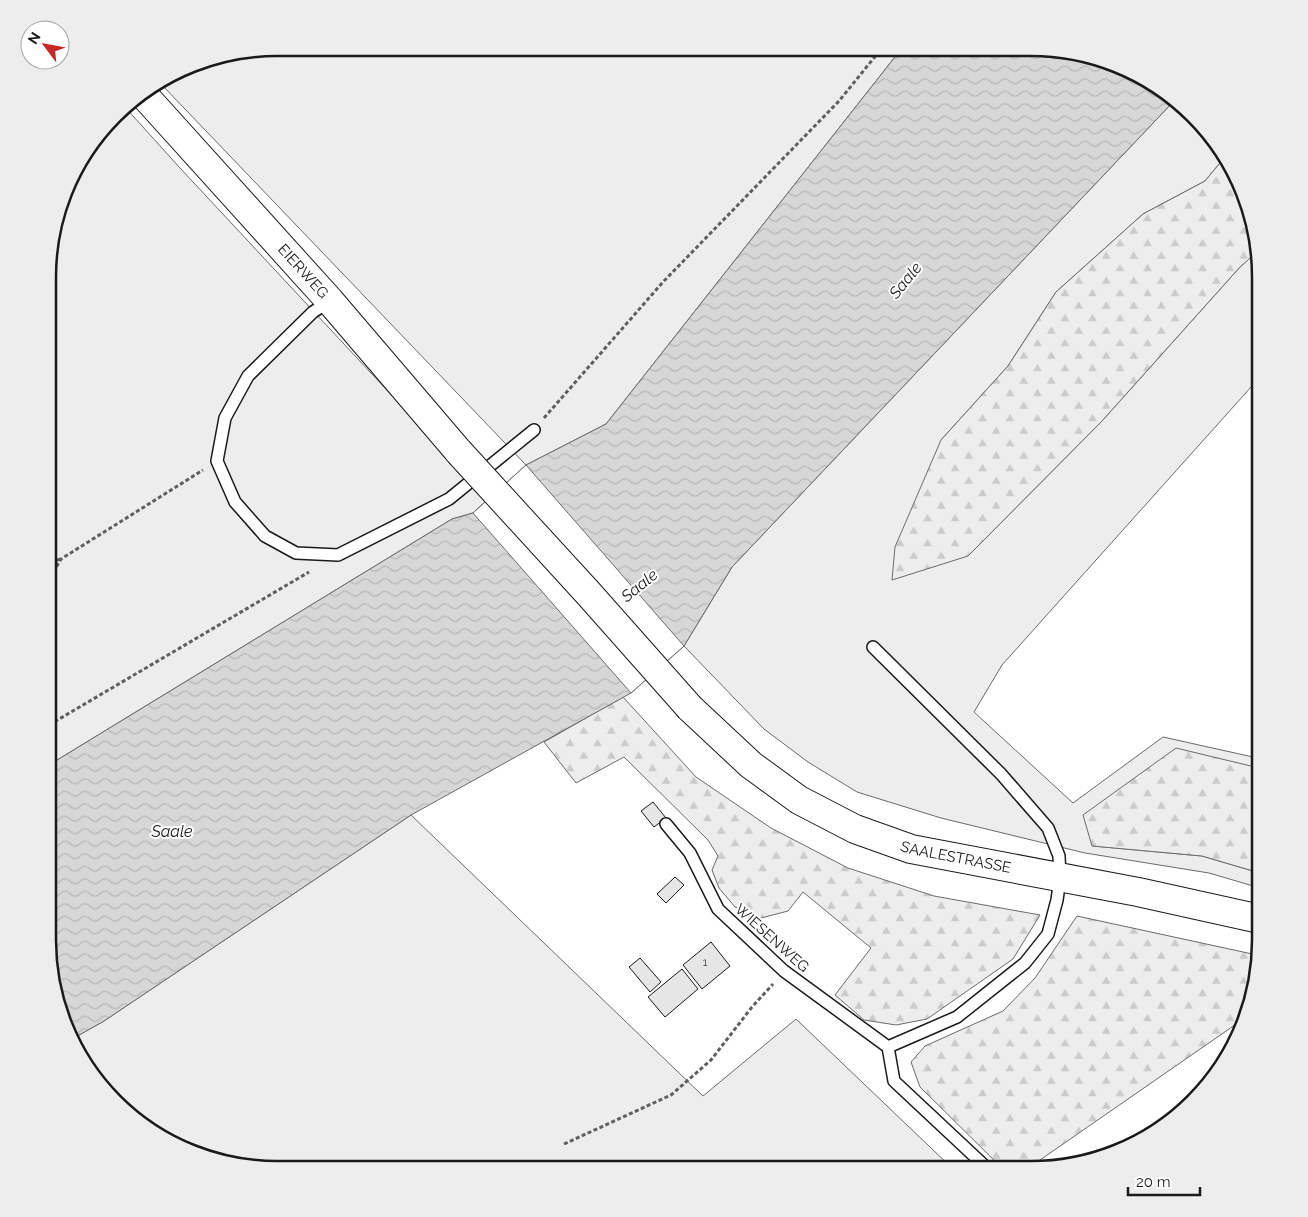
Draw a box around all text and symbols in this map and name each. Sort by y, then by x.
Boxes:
north arrow [20,20,70,70]
text: N [24,29,44,47]
street label: EIERWEG [274,240,332,302]
water label: Saale [884,258,926,303]
water label: Saale [617,565,662,606]
water label: Saale [150,822,193,841]
street label: SAALESTRASSE [898,837,1013,877]
street label: WIESENWEG [731,900,813,976]
house number: 1 [702,955,708,969]
scale bar [1128,1164,1200,1196]
text: 20 m [1136,1173,1171,1191]

